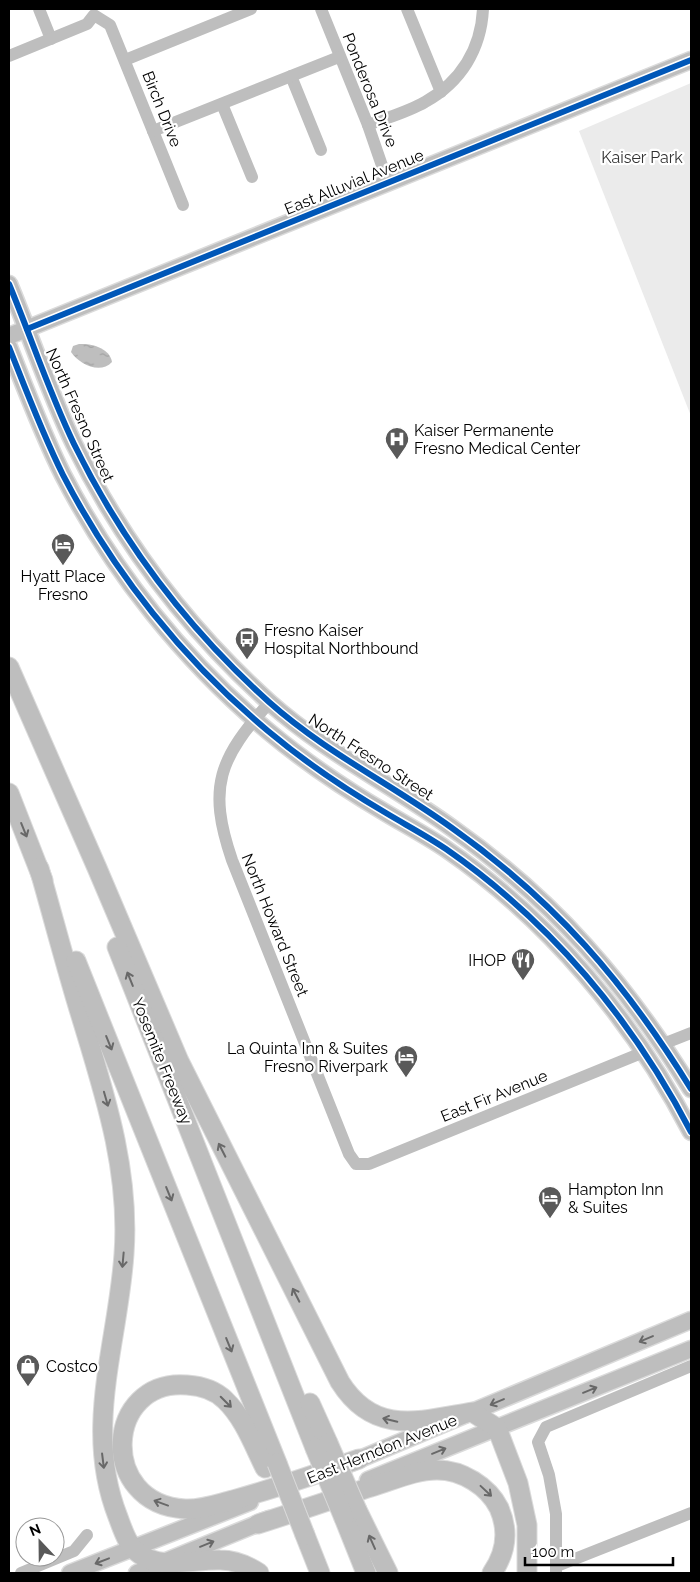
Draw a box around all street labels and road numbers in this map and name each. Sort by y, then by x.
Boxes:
street label: Ponderosa Drive [338,30,402,150]
street label: Birch Drive [138,68,186,150]
street label: East Alluvial Avenue [282,145,426,219]
street label: North Fresno Street [42,345,118,486]
street label: North Fresno Street [305,710,437,805]
street label: North Howard Street [238,851,313,1000]
street label: Yosemite Freeway [128,995,196,1128]
street label: East Fir Avenue [438,1066,550,1126]
street label: East Herndon Avenue [304,1410,460,1488]

